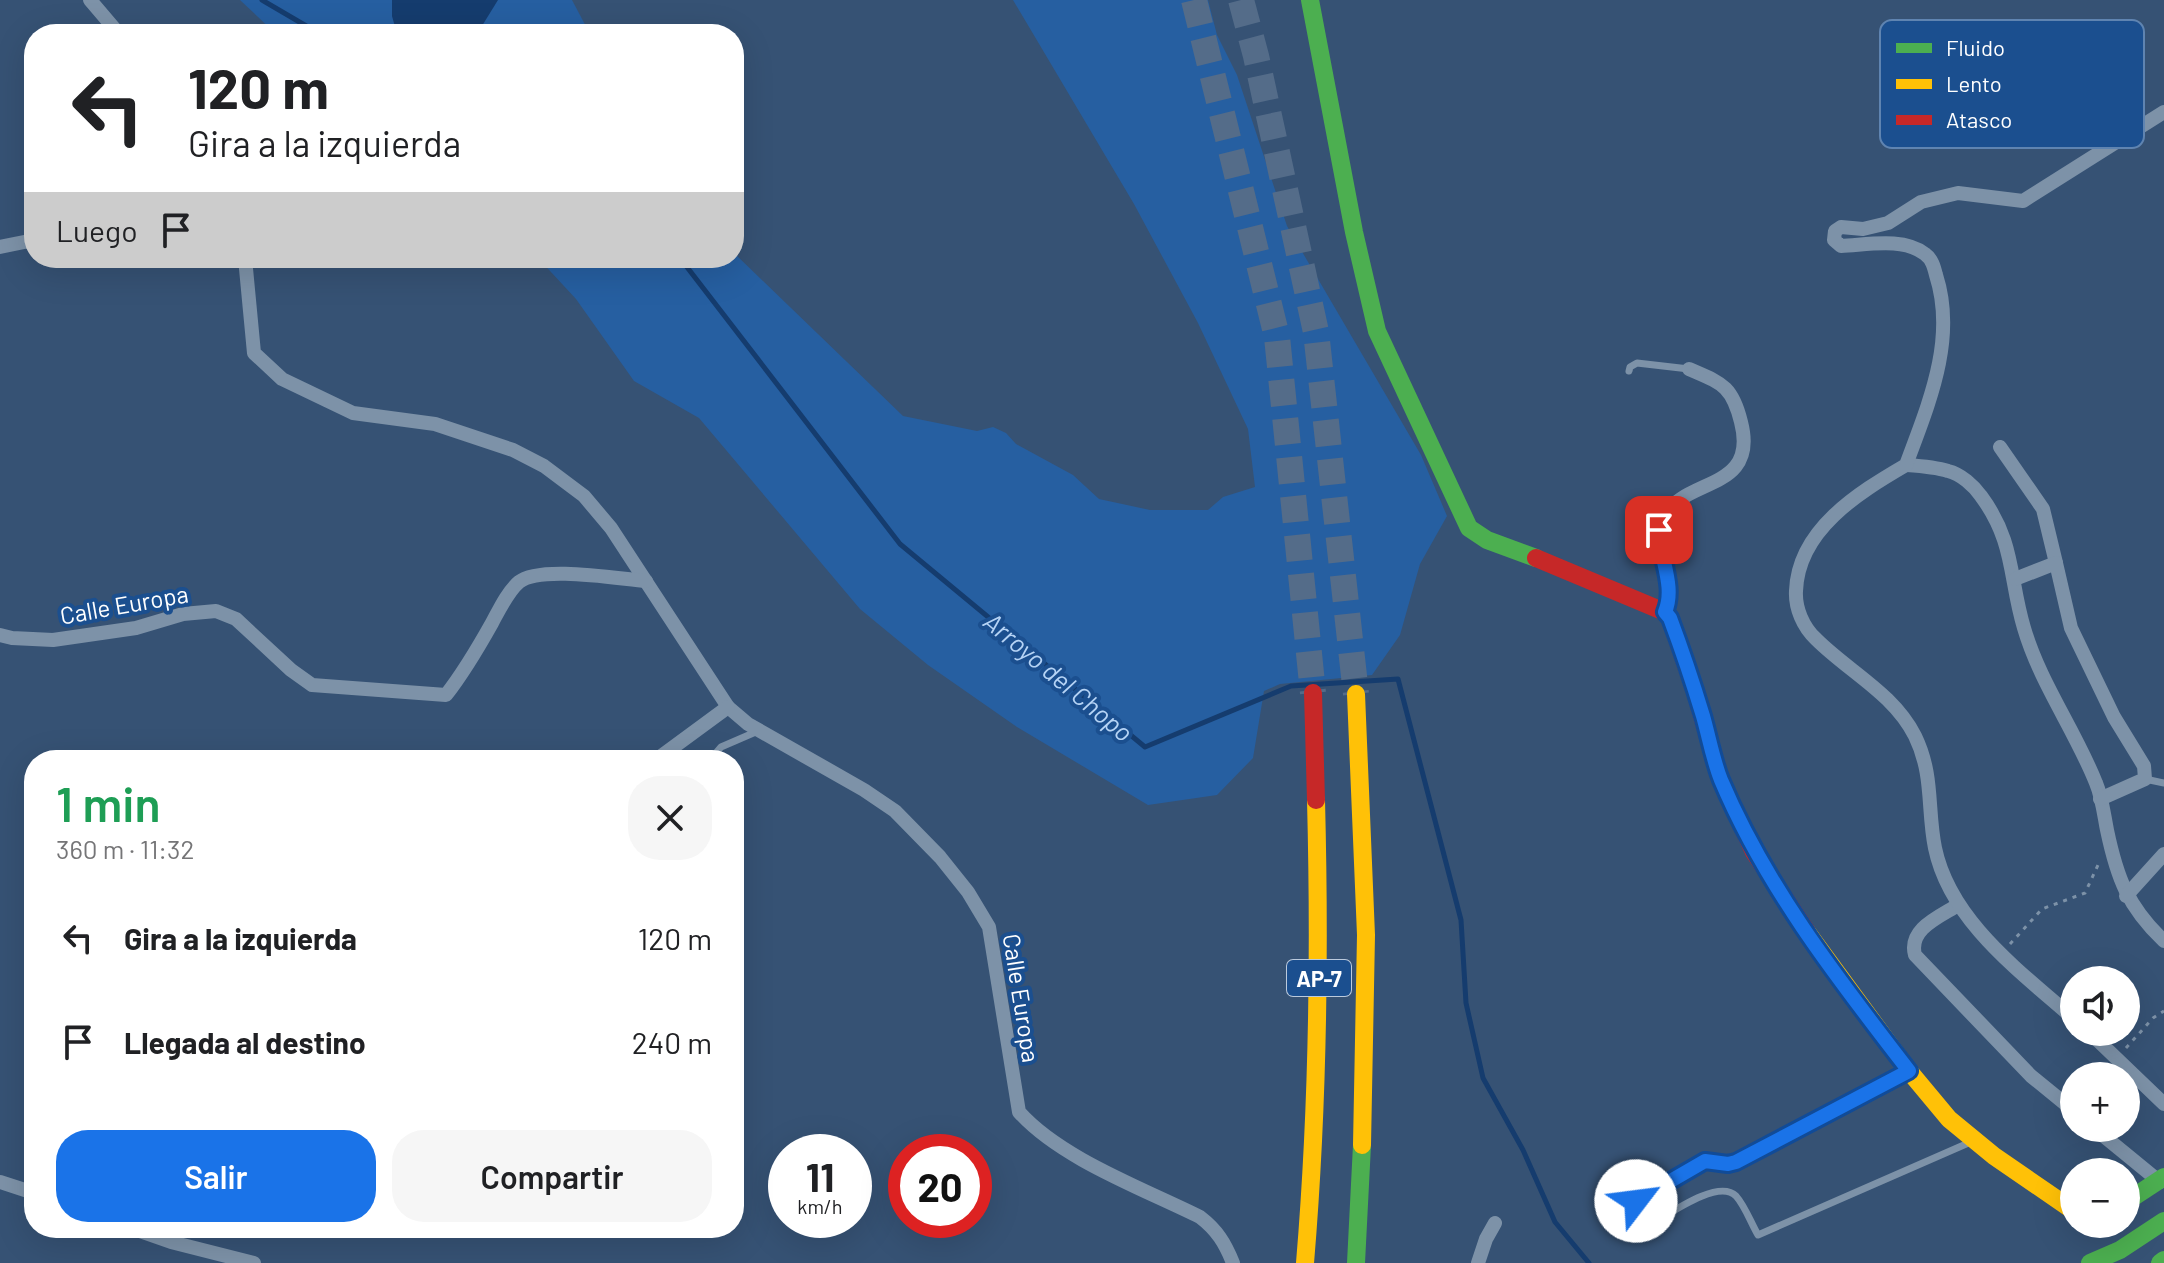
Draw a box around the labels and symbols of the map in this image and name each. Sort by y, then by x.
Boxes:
legend [1880,20,2144,148]
text: Fluido [1946,34,2005,60]
text: Lento [1946,70,2002,96]
text: Atasco [1946,106,2012,132]
pin [1625,496,1693,564]
street label: Calle Europa [58,578,190,630]
water label: Arroyo del Chopo [978,605,1140,747]
street label: Calle Europa [998,932,1046,1064]
road number: AP-7 [1287,960,1351,996]
speed limit sign: 20 [888,1134,992,1238]
position arrow [1594,1159,1678,1243]

